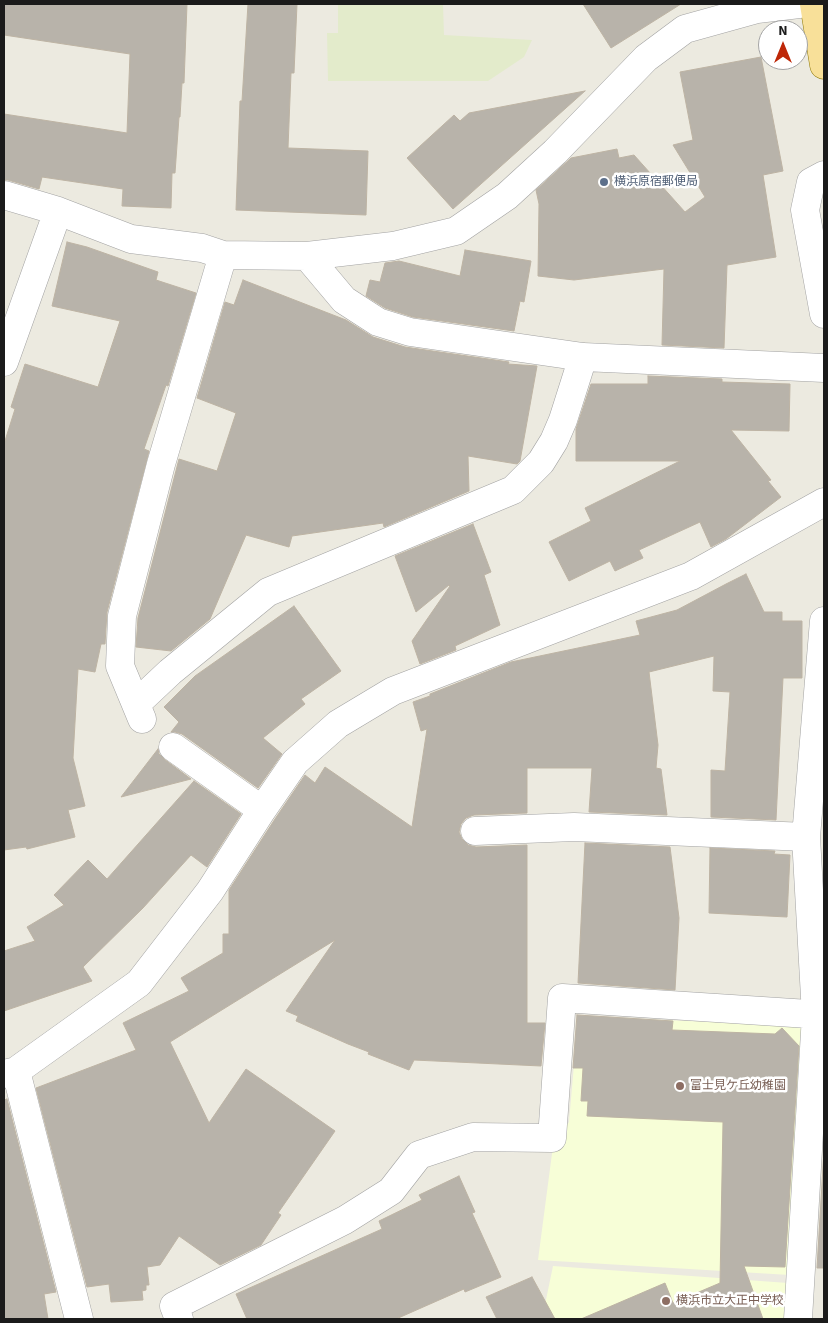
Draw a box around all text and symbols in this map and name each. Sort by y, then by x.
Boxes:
north arrow [758,20,808,70]
text: N [778,21,788,41]
place label: 横浜原宿郵便局 [614,175,698,189]
marker: 横浜原宿郵便局 [598,176,610,188]
place label: 富士見ケ丘幼稚園 [690,1079,786,1093]
marker: 富士見ケ丘幼稚園 [674,1080,686,1092]
place label: 横浜市立大正中学校 [676,1294,784,1308]
marker: 横浜市立大正中学校 [660,1295,672,1307]

